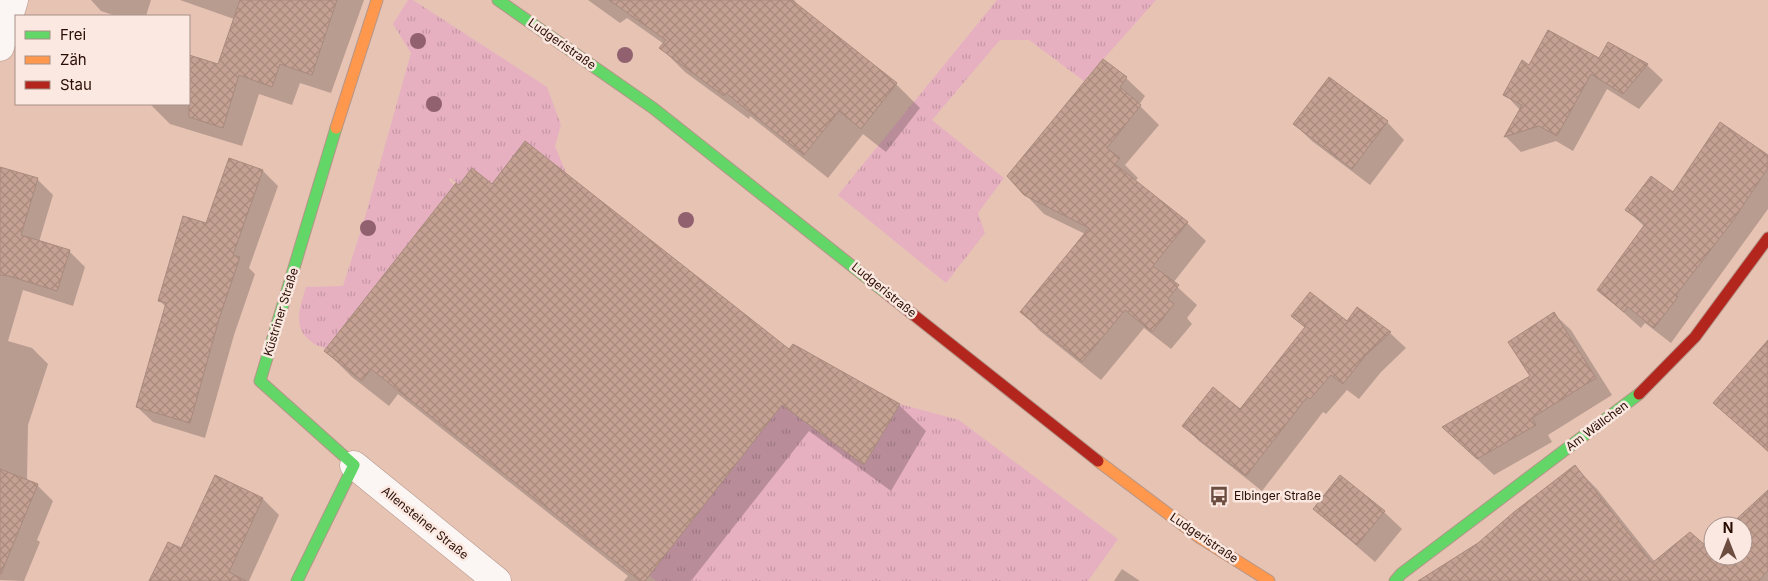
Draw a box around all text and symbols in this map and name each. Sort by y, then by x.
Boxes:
legend [15,15,190,105]
street label: Ludgeristraße [526,15,599,72]
text: Frei [60,25,86,44]
text: Zäh [60,50,87,69]
text: Stau [60,75,92,94]
street label: Ludgeristraße [849,259,920,320]
street label: Küstriner Straße [260,266,301,358]
street label: Am Wällchen [1563,397,1631,454]
street label: Allensteiner Straße [379,483,472,562]
bus stop icon: Elbinger Straße [1208,485,1230,507]
place label: Elbinger Straße [1234,488,1321,503]
street label: Ludgeristraße [1167,509,1241,566]
north arrow [1703,516,1753,566]
text: N [1723,519,1733,536]

